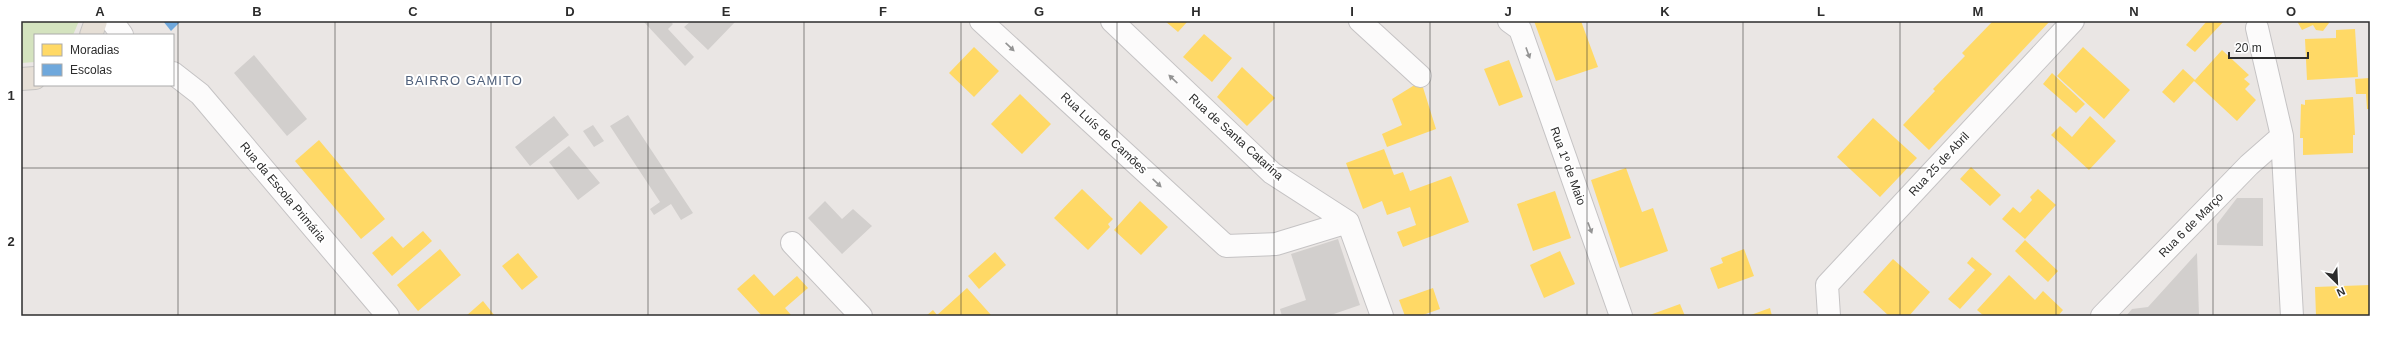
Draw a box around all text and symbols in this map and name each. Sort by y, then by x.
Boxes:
text: A [95,4,105,19]
text: B [252,4,262,19]
text: C [408,4,418,19]
text: D [565,4,575,19]
text: E [722,4,731,19]
text: F [879,4,887,19]
text: G [1034,4,1044,19]
text: H [1191,4,1201,19]
text: I [1350,4,1354,19]
text: J [1504,4,1512,19]
text: K [1660,4,1670,19]
text: L [1817,4,1825,19]
text: M [1973,4,1983,19]
text: N [2129,4,2139,19]
text: O [2286,4,2296,19]
legend [34,34,174,86]
scale bar [2229,34,2308,60]
text: 20 m [2235,41,2262,55]
text: Moradias [70,43,119,57]
one-way arrow [1005,43,1015,52]
one-way arrow [1526,47,1532,59]
text: Escolas [70,63,112,77]
district label: BAIRRO GAMITO [405,73,523,88]
one-way arrow [1168,74,1178,84]
text: 1 [7,88,15,103]
street label: Rua Luís de Camões [1058,89,1150,177]
street label: Rua de Santa Catarina [1186,91,1286,183]
street label: Rua 1º de Maio [1547,125,1589,207]
street label: Rua 25 de Abril [1906,129,1972,199]
street label: Rua da Escola Primária [237,139,329,245]
one-way arrow [1152,178,1163,187]
street label: Rua 6 de Março [2156,190,2226,260]
one-way arrow [1588,223,1594,235]
text: 2 [7,234,15,249]
north arrow [2317,263,2357,303]
text: N [2335,285,2347,299]

